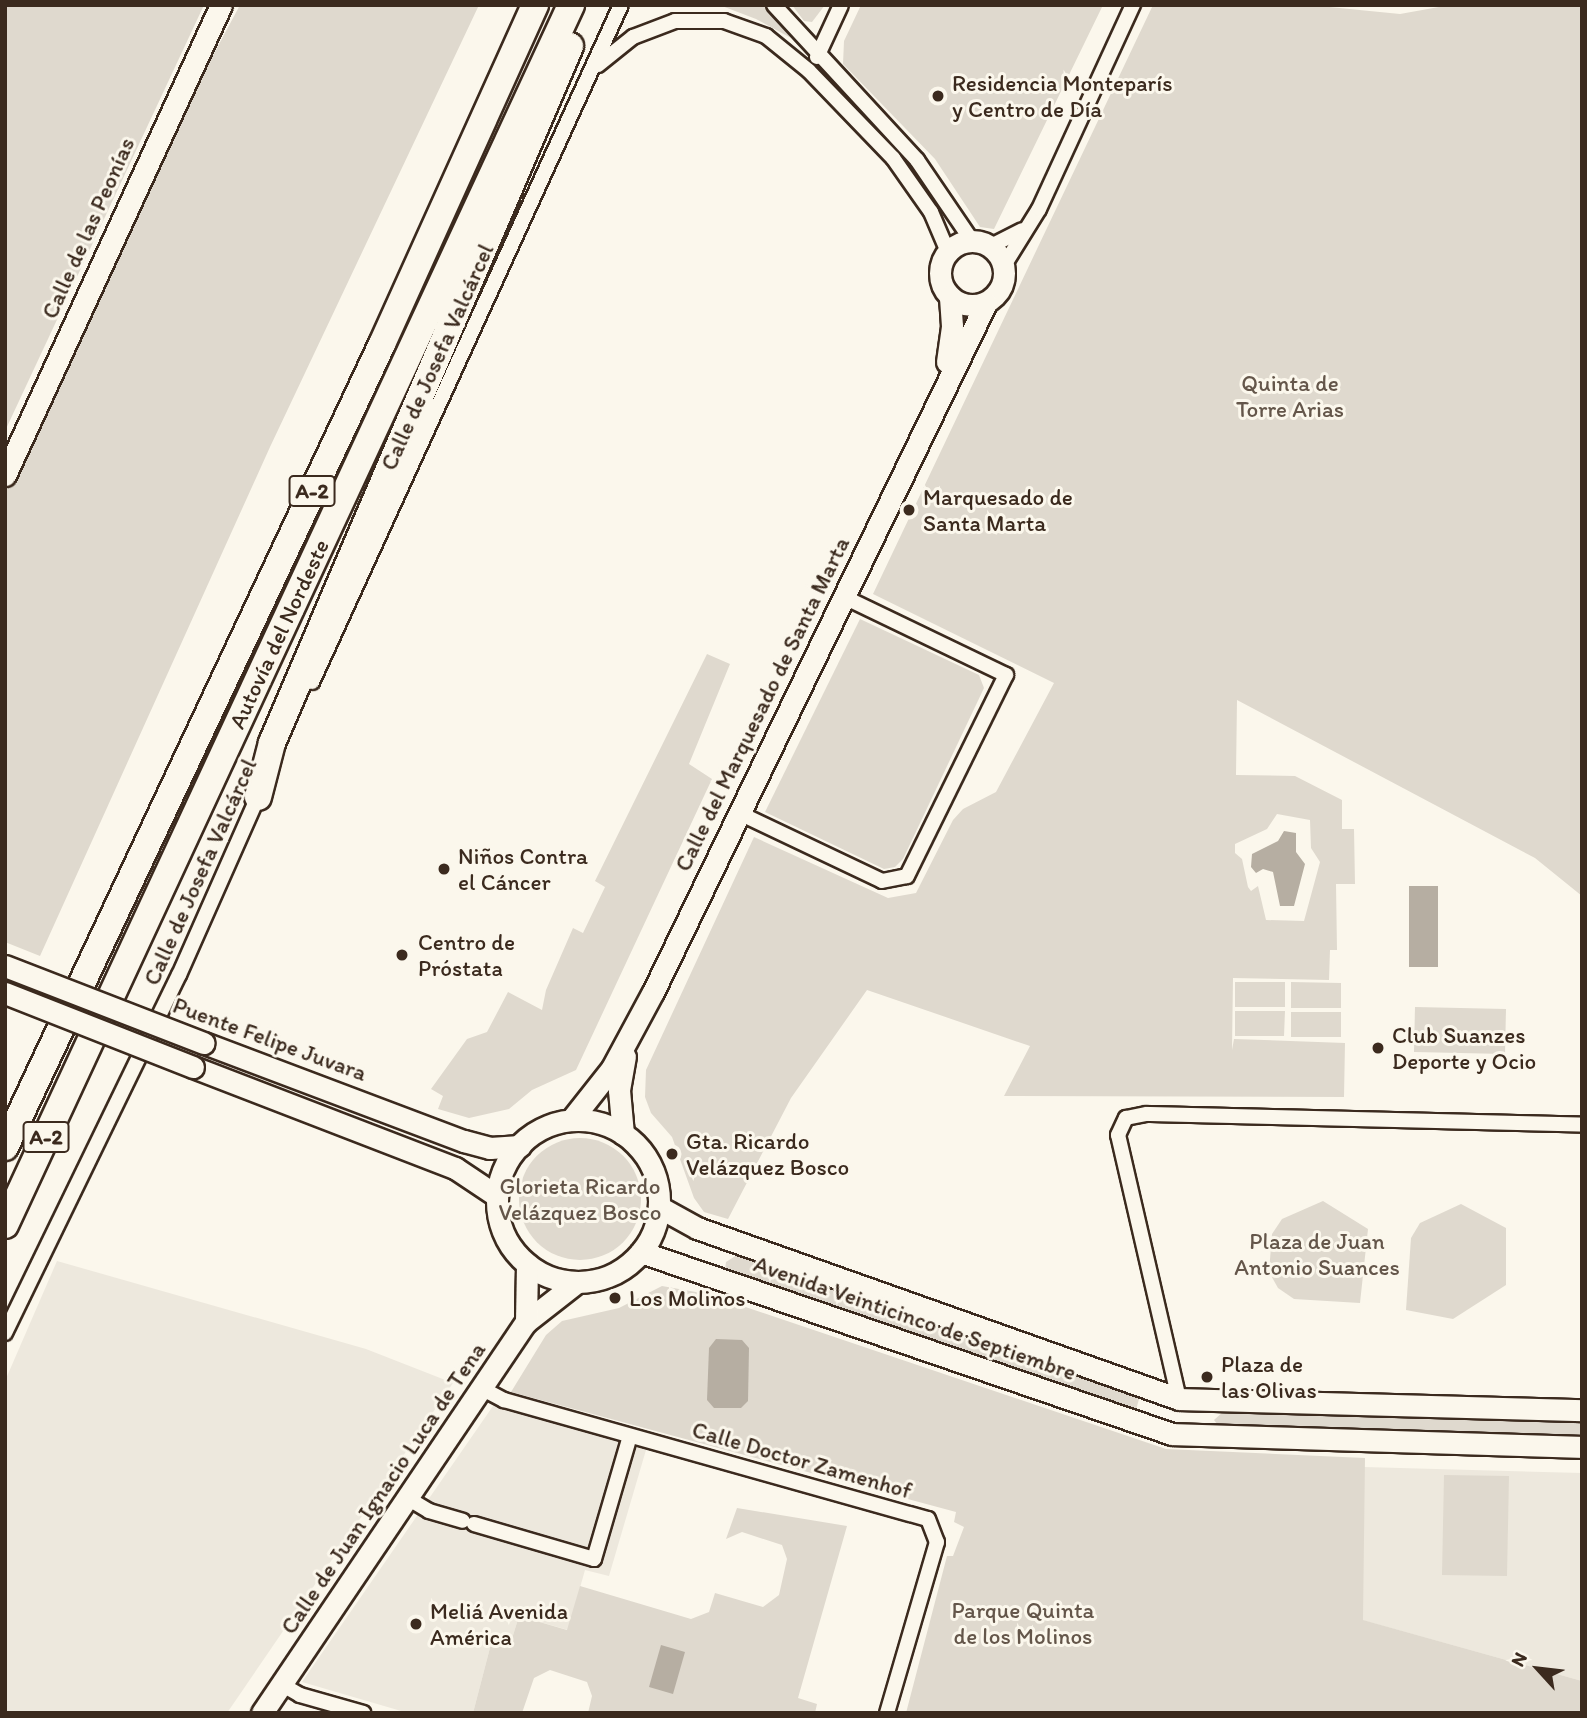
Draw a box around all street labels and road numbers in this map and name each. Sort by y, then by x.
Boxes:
street label: Calle de las Peonías [36,133,140,323]
street label: Calle de Josefa Valcárcel [375,239,499,475]
road number: A-2 [288,474,336,508]
street label: Calle del Marquesado de Santa Marta [669,532,855,876]
street label: Autovía del Nordeste [223,535,335,733]
street label: Calle de Josefa Valcárcel [138,754,262,990]
street label: Puente Felipe Juvara [170,991,370,1087]
road number: A-2 [22,1120,70,1154]
street label: Avenida Veinticinco de Septiembre [750,1250,1080,1386]
street label: Calle de Juan Ignacio Luca de Tena [276,1338,490,1638]
street label: Calle Doctor Zamenhof [688,1415,916,1505]

